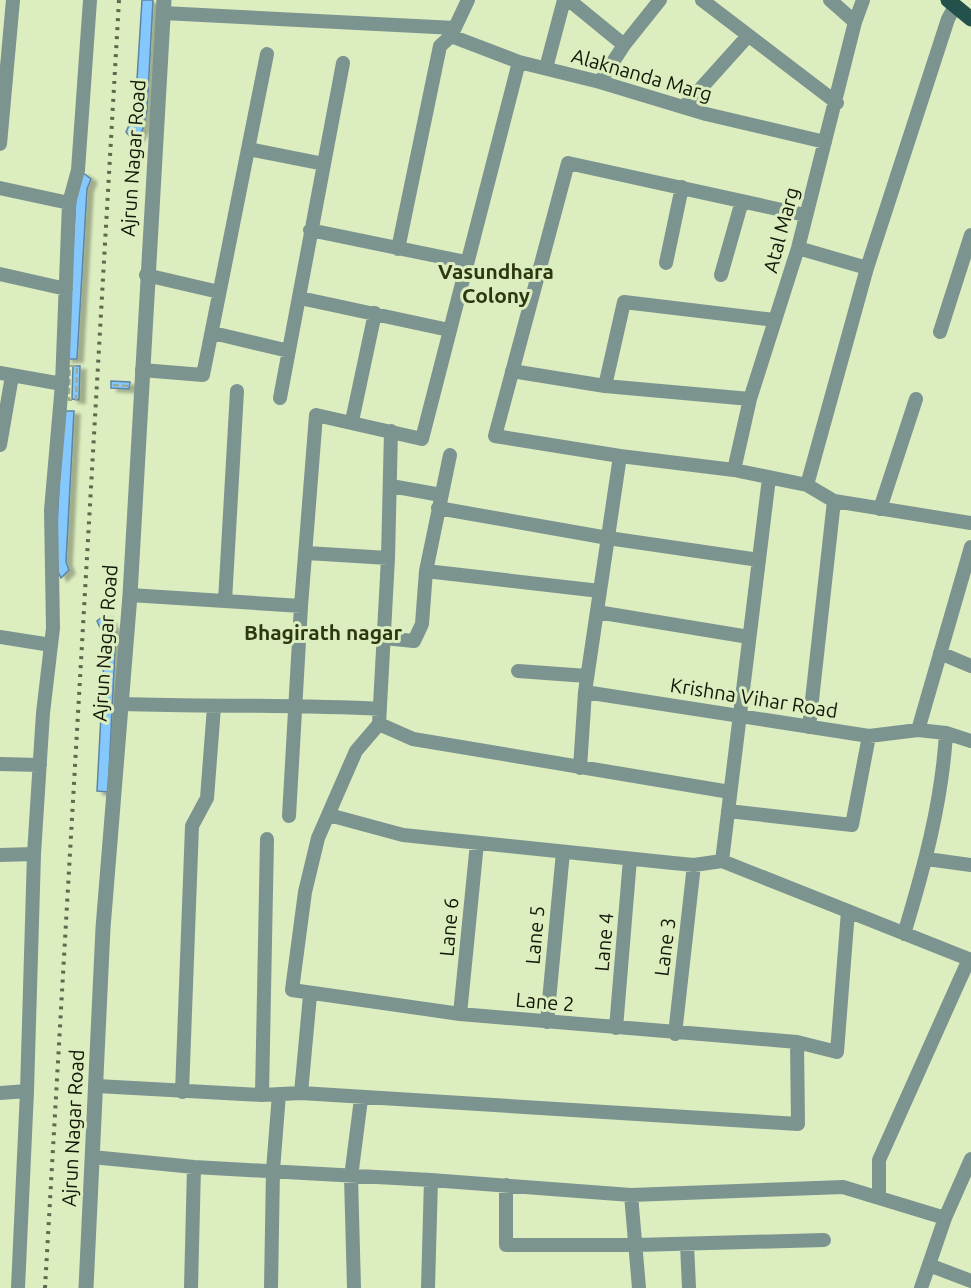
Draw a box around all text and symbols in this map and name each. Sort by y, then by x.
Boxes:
street label: Alaknanda Marg [569,43,715,106]
street label: Ajrun Nagar Road [116,79,149,237]
street label: Atal Marg [758,185,803,275]
district label: Vasundhara Colony [438,259,554,307]
street label: Ajrun Nagar Road [88,564,121,722]
district label: Bhagirath nagar [244,620,402,644]
street label: Krishna Vihar Road [669,673,839,722]
street label: Lane 6 [434,897,463,957]
street label: Lane 5 [520,905,549,965]
street label: Lane 4 [589,912,618,972]
street label: Lane 3 [650,916,680,978]
street label: Lane 2 [515,987,575,1016]
street label: Ajrun Nagar Road [57,1049,88,1207]

